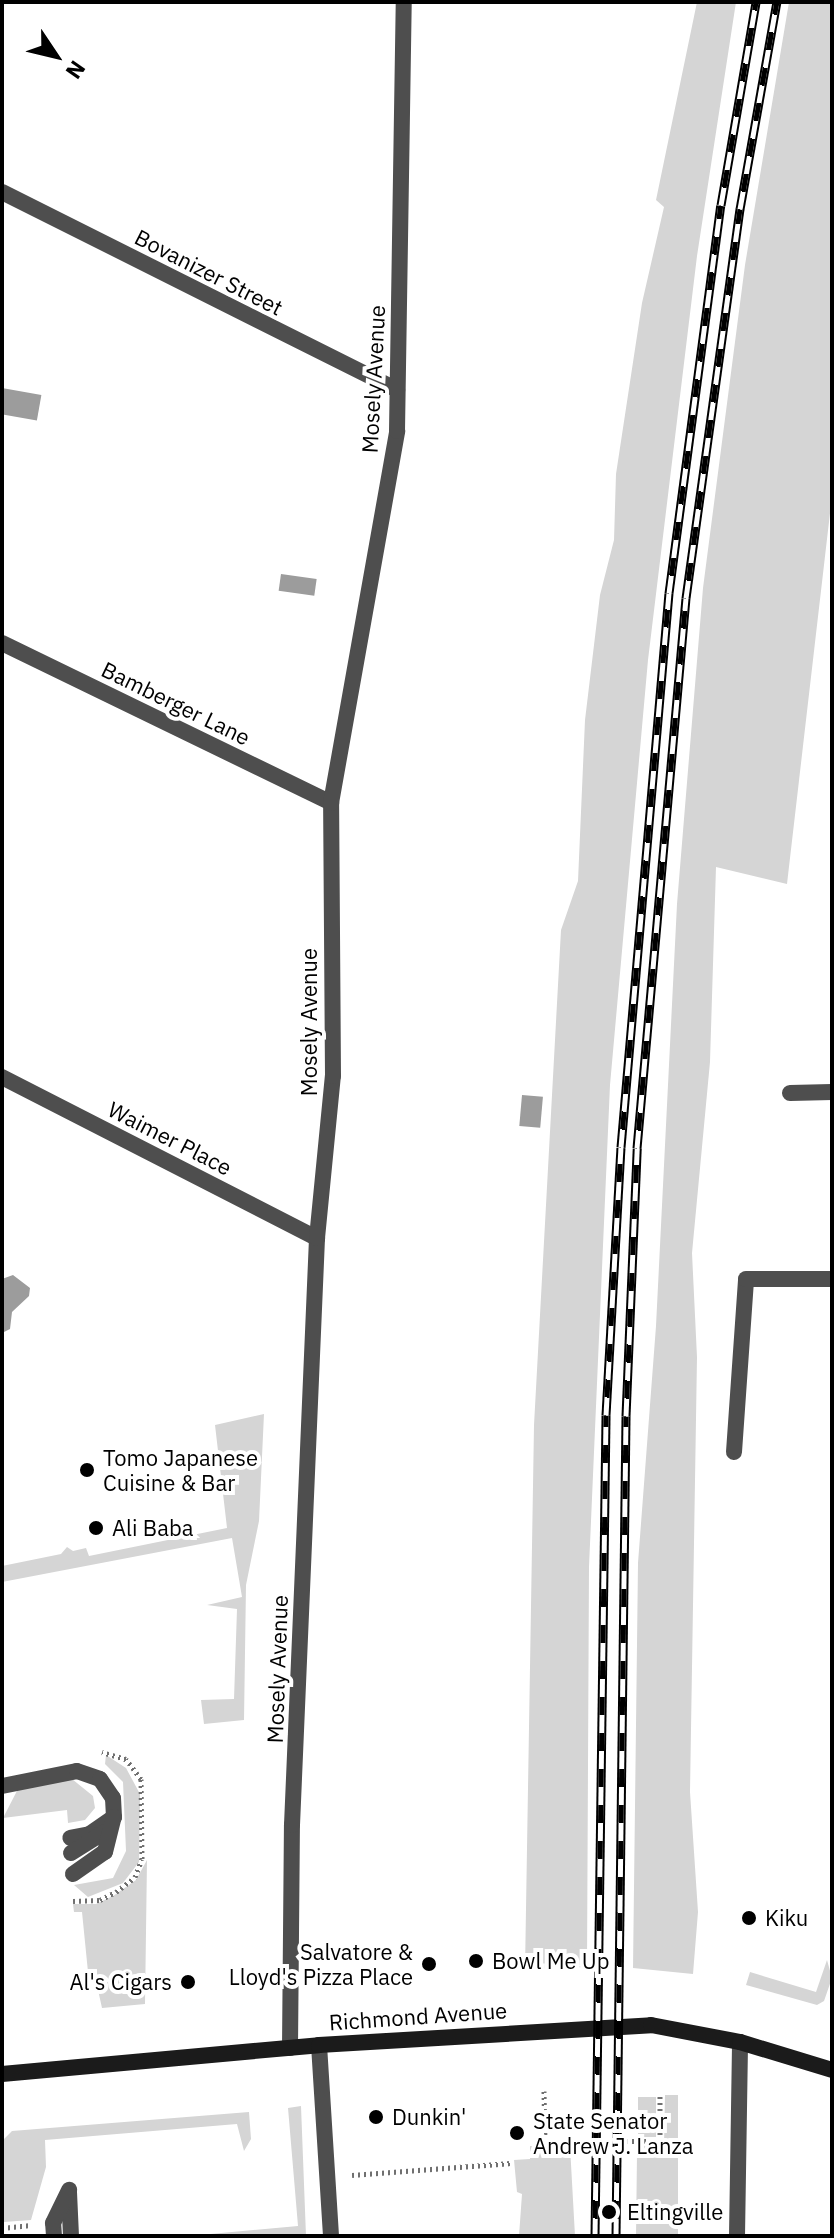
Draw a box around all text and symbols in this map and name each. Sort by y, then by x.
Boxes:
north arrow [16,16,96,96]
text: N [60,55,93,85]
street label: Bovanizer Street [131,223,287,321]
street label: Mosely Avenue [356,304,390,454]
street label: Bamberger Lane [97,656,255,750]
street label: Mosely Avenue [296,948,322,1096]
street label: Waimer Place [104,1096,236,1180]
place label: Tomo Japanese Cuisine & Bar [103,1444,258,1496]
marker: Tomo Japanese Cuisine & Bar [78,1461,96,1479]
place label: Ali Baba [112,1515,193,1541]
marker: Ali Baba [87,1519,105,1537]
street label: Mosely Avenue [261,1594,293,1744]
place label: Kiku [765,1905,808,1931]
marker: Kiku [740,1909,758,1927]
place label: Salvatore & Lloyd's Pizza Place [229,1938,413,1990]
place label: Bowl Me Up [492,1948,609,1974]
marker: Bowl Me Up [467,1952,485,1970]
marker: Salvatore & Lloyd's Pizza Place [420,1955,438,1973]
place label: Al's Cigars [69,1969,172,1995]
marker: Al's Cigars [179,1973,197,1991]
street label: Richmond Avenue [328,1997,508,2035]
place label: Dunkin' [392,2104,466,2130]
place label: State Senator Andrew J. Lanza [533,2107,694,2158]
marker: Dunkin' [367,2108,385,2126]
marker: State Senator Andrew J. Lanza [508,2124,526,2142]
place label: Eltingville [627,2199,723,2225]
marker: Eltingville [598,2201,620,2223]

